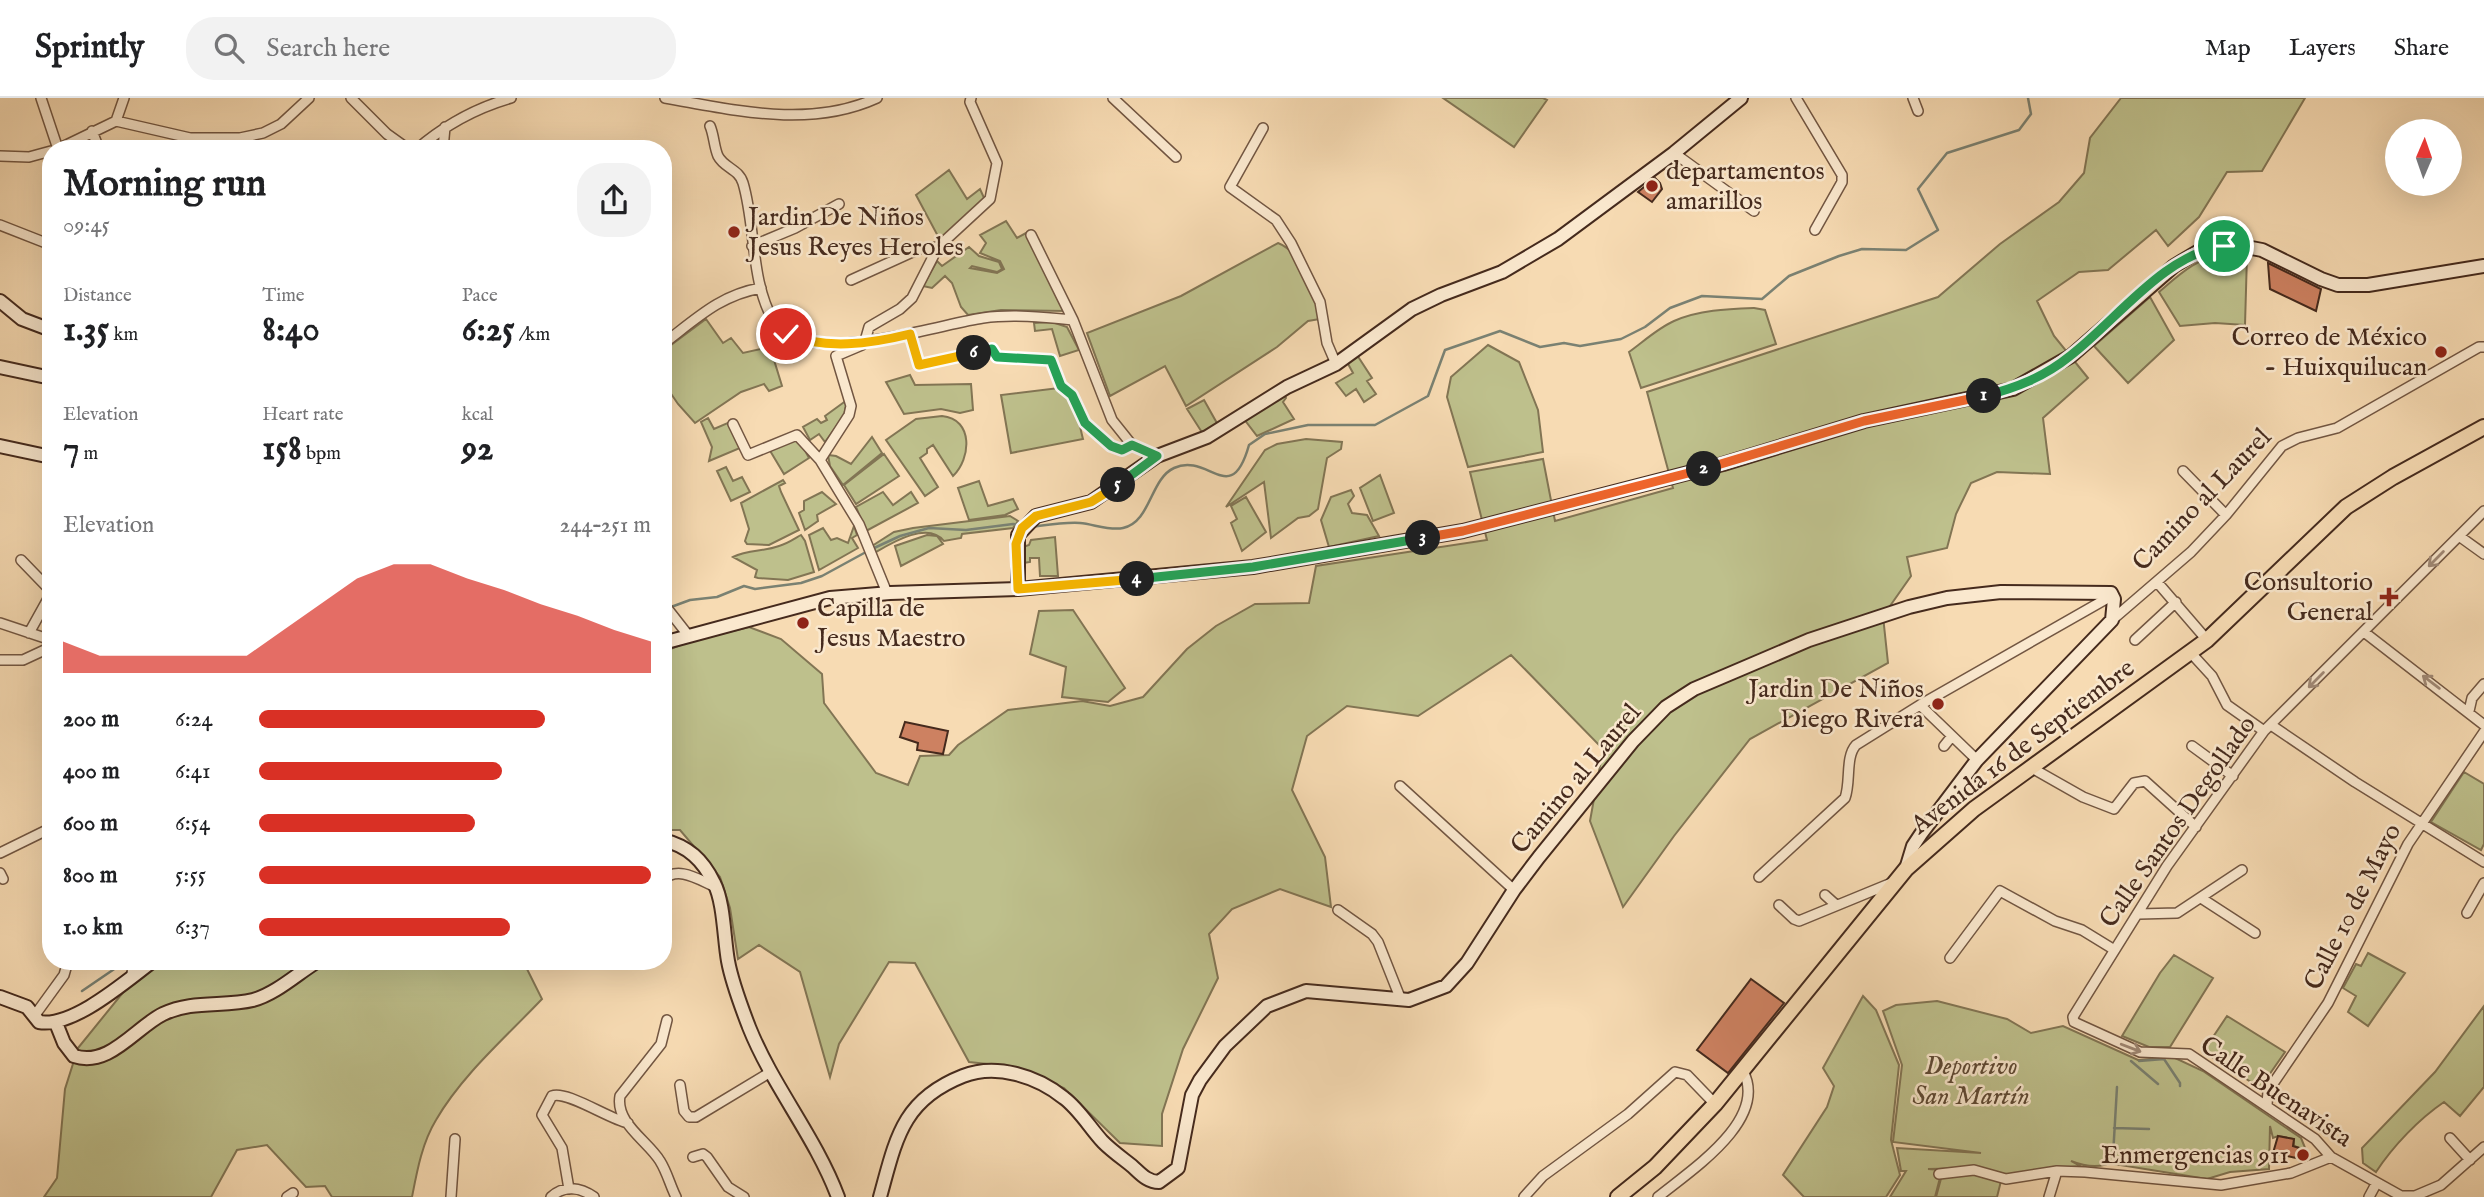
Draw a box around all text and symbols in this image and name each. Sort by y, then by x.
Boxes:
search box [186,17,676,80]
text: Sprintly [35,27,144,69]
icon: search [210,29,248,67]
text: Search here [266,32,390,65]
text: Map [2205,33,2251,64]
text: Layers [2289,33,2356,64]
text: Share [2394,33,2449,64]
north arrow [2385,119,2462,196]
map controls [2385,119,2462,196]
place label: departamentos amarillos [1666,155,1825,218]
text: Morning run [63,161,266,209]
button: share [577,163,651,237]
marker: departamentos amarillos [1644,178,1660,194]
place label: Jardin De Niños Jesus Reyes Heroles [745,201,964,264]
text: 09:45 [63,211,110,240]
pin [2194,216,2254,276]
marker: Jardin De Niños Jesus Reyes Heroles [726,224,742,240]
icon: arrive [2205,227,2243,265]
text: Distance [63,284,132,308]
text: Time [262,284,305,308]
text: Pace [462,284,498,308]
pin [756,304,816,364]
text: 1.35 [63,308,109,353]
text: 8:40 [262,308,320,353]
text: 6:25 [462,308,515,353]
icon: check [767,315,805,353]
place label: Correo de México - Huixquilucan [2231,321,2427,384]
text: km [109,323,138,347]
text: /km [515,323,550,347]
pin: 6 [956,336,992,370]
text: 6 [969,340,978,364]
marker: Correo de México - Huixquilucan [2433,344,2449,360]
pin: 1 [1966,378,2002,414]
text: 1 [1980,383,1987,407]
text: Elevation [63,403,138,427]
text: Heart rate [262,403,343,427]
text: kcal [462,403,493,427]
street label: Camino al Laurel [2125,421,2279,578]
text: 7 [63,427,79,472]
text: 158 [262,427,302,472]
text: 92 [462,427,493,472]
text: m [79,442,98,466]
text: bpm [302,442,341,466]
pin: 2 [1686,452,1722,486]
text: 2 [1699,456,1708,480]
pin: 5 [1100,468,1136,502]
text: 5 [1114,472,1121,496]
text: Elevation [63,511,154,540]
text: 244–251 m [560,511,651,540]
pin: 3 [1406,520,1440,556]
text: 3 [1419,525,1426,549]
one-way arrow [2428,551,2445,568]
pin: 4 [1120,561,1154,596]
text: 4 [1132,566,1141,590]
place label: Consultorio General [2244,566,2374,629]
marker: Consultorio General [2379,587,2399,607]
place label: Capilla de Jesus Maestro [814,592,966,655]
marker: Capilla de Jesus Maestro [795,615,811,631]
street label: Avenida 16 de Septiembre [1904,652,2142,843]
one-way arrow [2307,671,2324,688]
place label: Jardin De Niños Diego Rivera [1745,673,1925,736]
one-way arrow [2422,675,2441,690]
street label: Camino al Laurel [1504,696,1649,861]
marker: Jardin De Niños Diego Rivera [1930,696,1946,712]
text: 200 m [63,705,119,734]
text: 6:24 [175,705,213,734]
street label: Calle Santos Degollado [2092,709,2264,935]
text: 400 m [63,757,120,786]
text: 6:41 [175,757,211,786]
text: 600 m [63,809,118,838]
text: 6:54 [175,809,210,838]
street label: Calle 10 de Mayo [2297,818,2409,996]
text: 800 m [63,861,117,890]
text: 5:55 [175,861,206,890]
text: 1.0 km [63,913,123,942]
text: 6:37 [175,913,210,942]
street label: Calle Buenavista [2194,1029,2359,1156]
one-way arrow [2120,1042,2142,1055]
park label: Deportivo San Martín [1912,1050,2030,1113]
place label: Enmergencias 911 [2101,1139,2289,1172]
marker: Enmergencias 911 [2295,1147,2311,1163]

